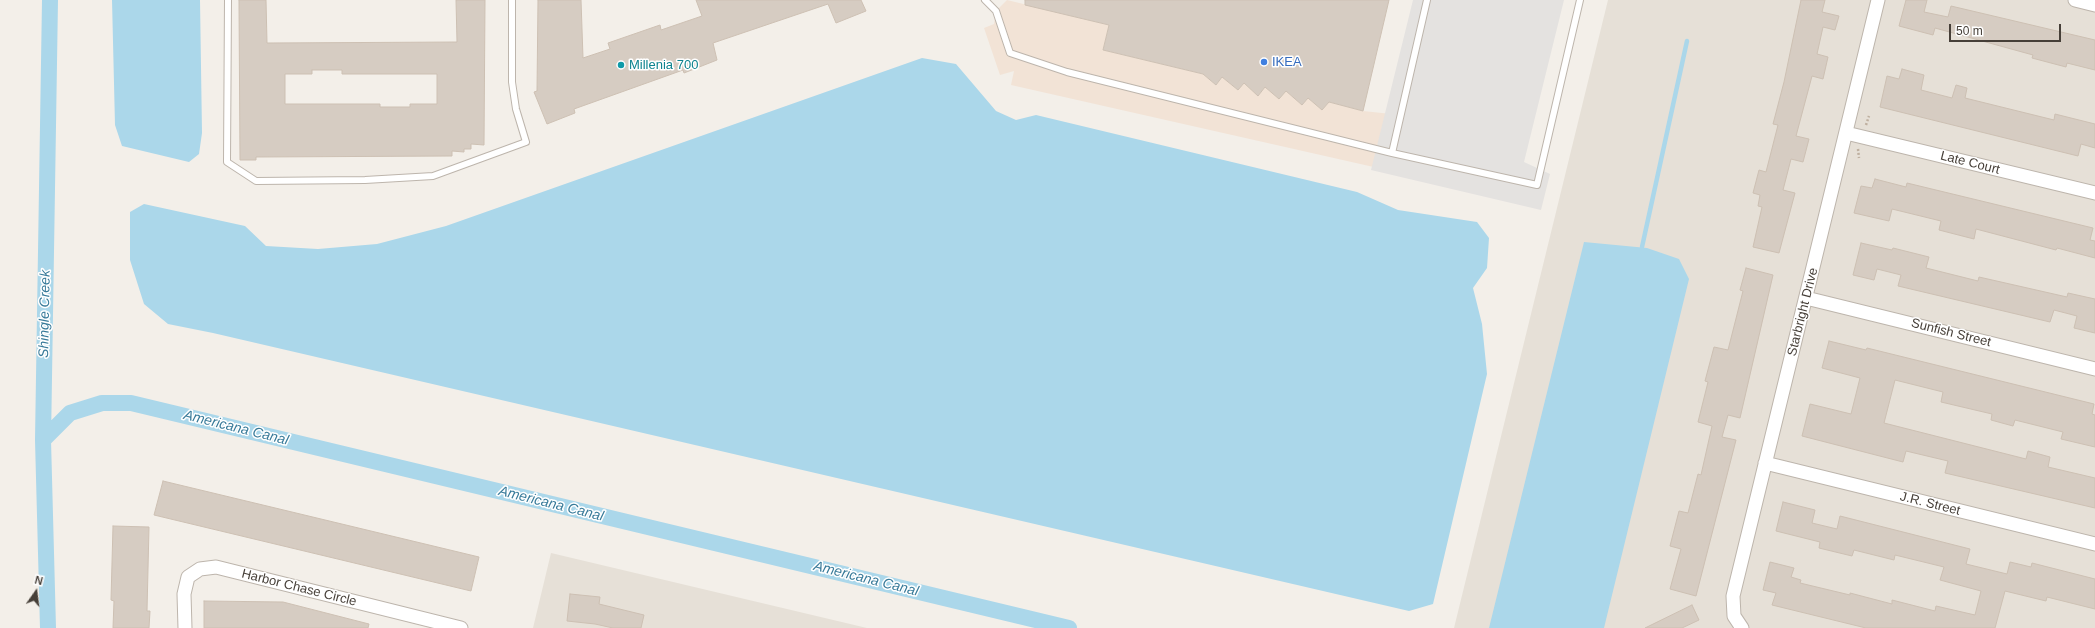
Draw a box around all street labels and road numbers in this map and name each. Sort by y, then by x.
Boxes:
street label: Late Court [1939,148,2001,178]
street label: Starbright Drive [1785,266,1821,358]
street label: Sunfish Street [1909,316,1993,350]
street label: J.R. Street [1898,489,1962,519]
street label: Harbor Chase Circle [240,566,358,610]

